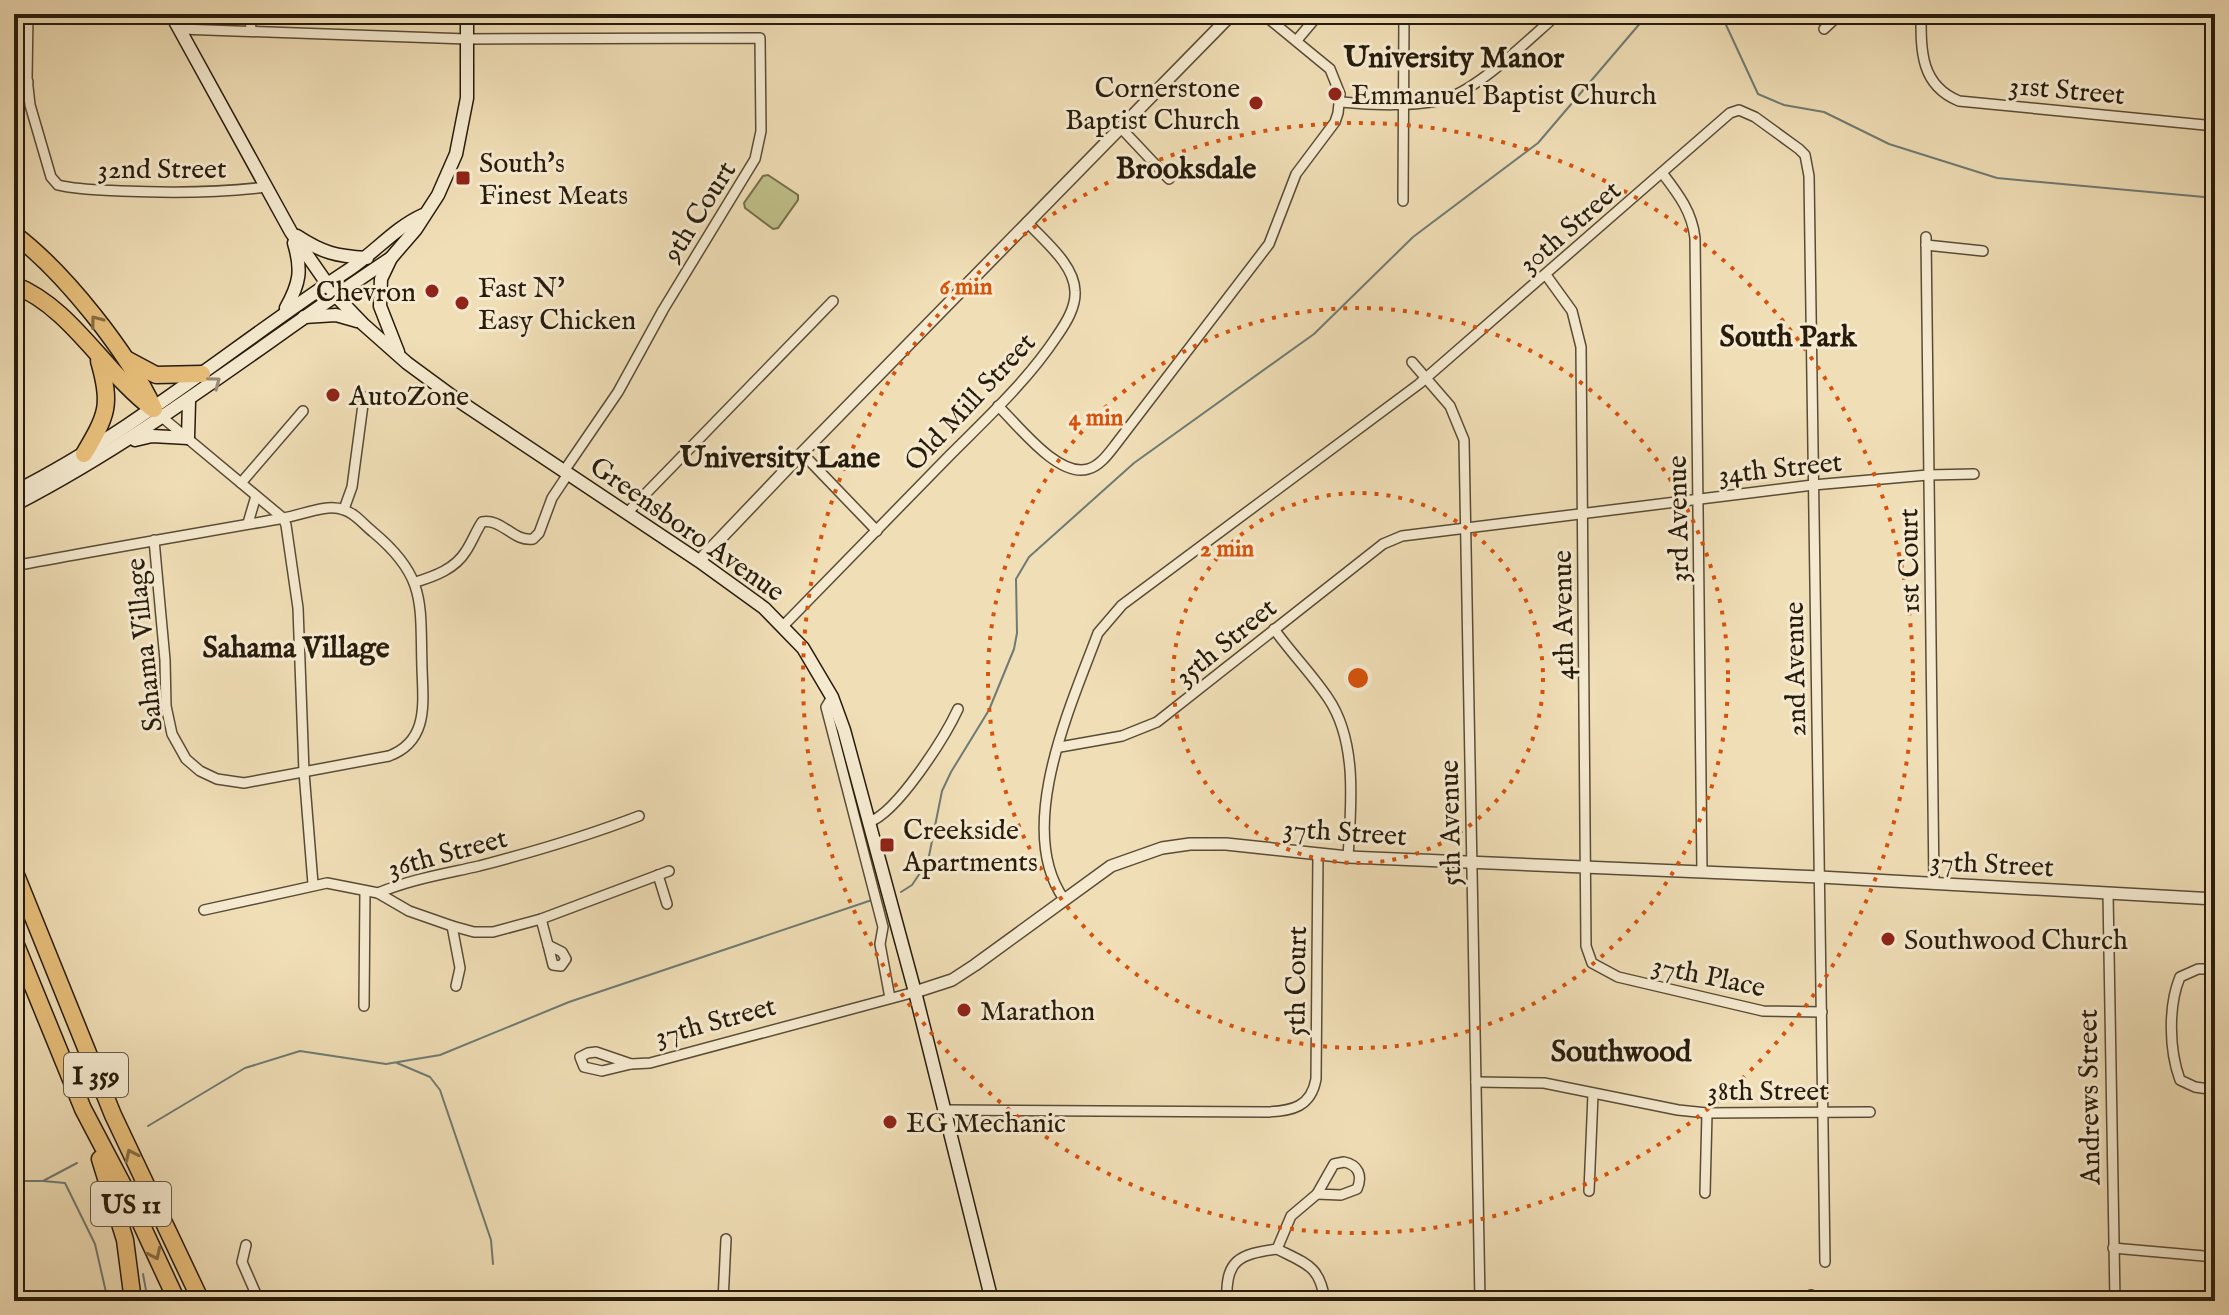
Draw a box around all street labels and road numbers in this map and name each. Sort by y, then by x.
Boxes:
street label: 31st Street [2007,69,2126,114]
street label: 32nd Street [97,153,227,188]
street label: 9th Court [655,155,745,270]
street label: 30th Street [1512,174,1629,282]
street label: Old Mill Street [898,326,1044,479]
street label: 34th Street [1717,446,1844,493]
street label: Greensboro Avenue [582,450,791,610]
street label: 3rd Avenue [1661,455,1698,583]
street label: 1st Court [1892,508,1929,614]
street label: 4th Avenue [1546,550,1583,680]
street label: Sahama Village [119,556,172,733]
street label: 35th Street [1169,591,1285,695]
street label: 2nd Avenue [1778,601,1815,737]
street label: 5th Avenue [1433,759,1470,886]
street label: 37th Street [1282,812,1408,855]
street label: 36th Street [384,822,512,887]
street label: 37th Street [1929,845,2055,886]
street label: 5th Court [1279,925,1316,1036]
street label: 37th Place [1649,948,1769,1007]
street label: 37th Street [651,989,780,1055]
street label: Andrews Street [2071,1008,2110,1186]
road number: I 359 [64,1053,128,1097]
street label: 38th Street [1707,1075,1829,1110]
road number: US 11 [91,1182,171,1226]

